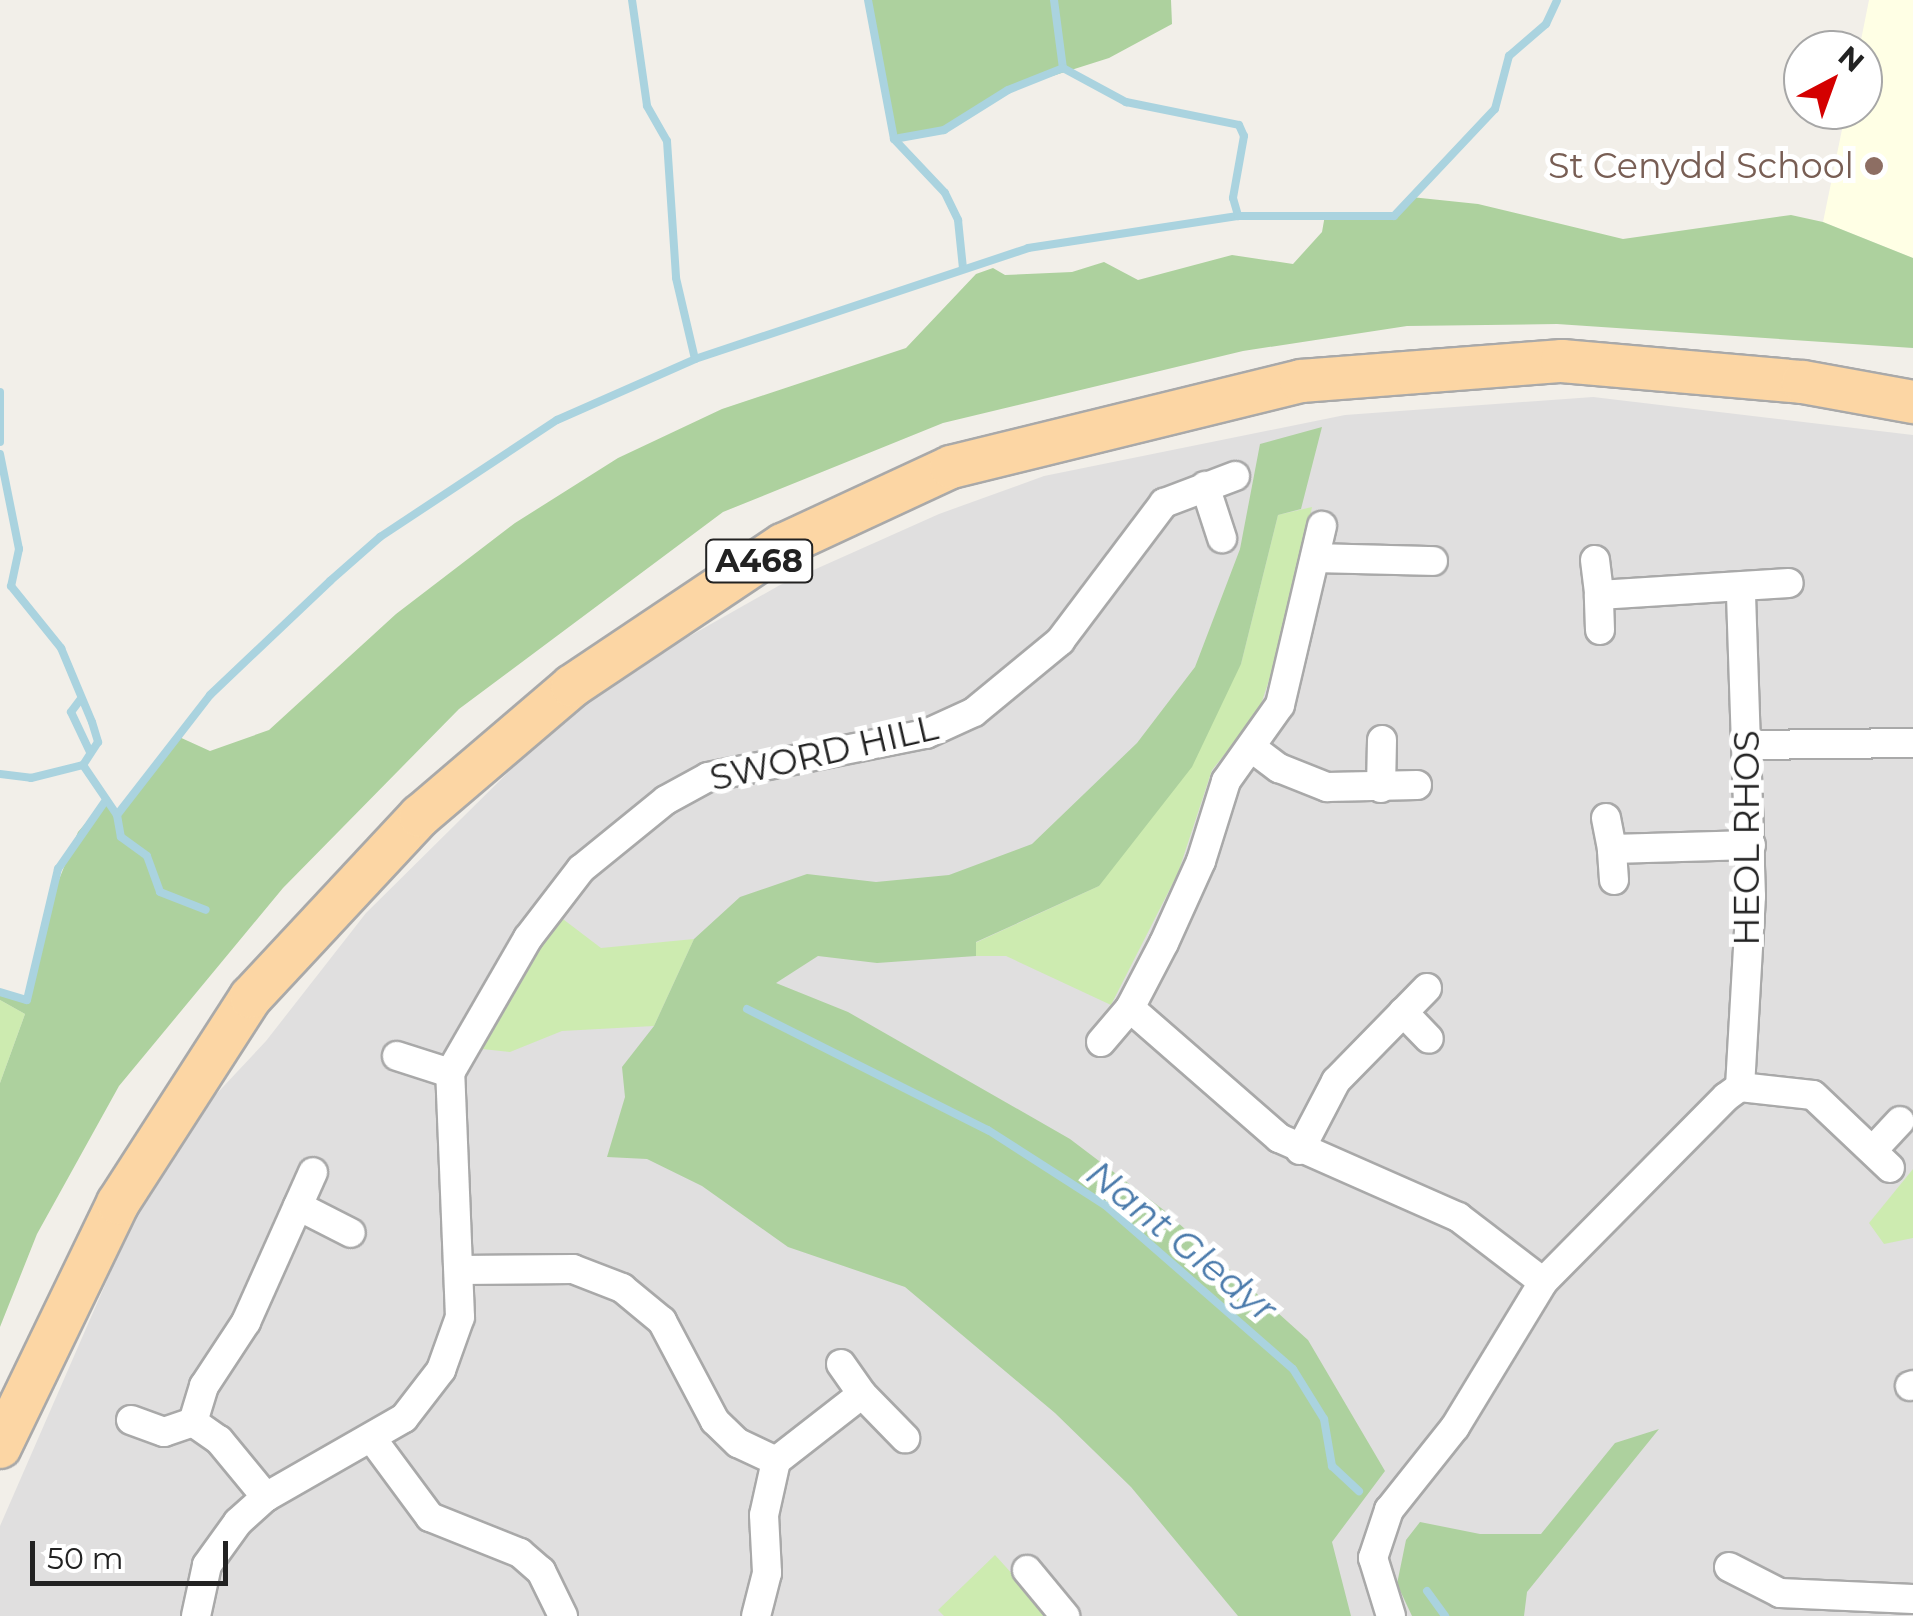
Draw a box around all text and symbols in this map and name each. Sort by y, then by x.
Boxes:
north arrow [1783,30,1883,130]
text: N [1832,39,1871,79]
place label: St Cenydd School [1548,145,1854,187]
marker: St Cenydd School [1863,155,1885,177]
road number: A468 [704,534,814,588]
street label: SWORD HILL [706,706,942,800]
street label: HEOL RHOS [1726,730,1768,946]
water label: Nant Gledyr [1078,1150,1286,1332]
scale bar [35,1521,232,1583]
text: 50 m [47,1540,124,1577]

